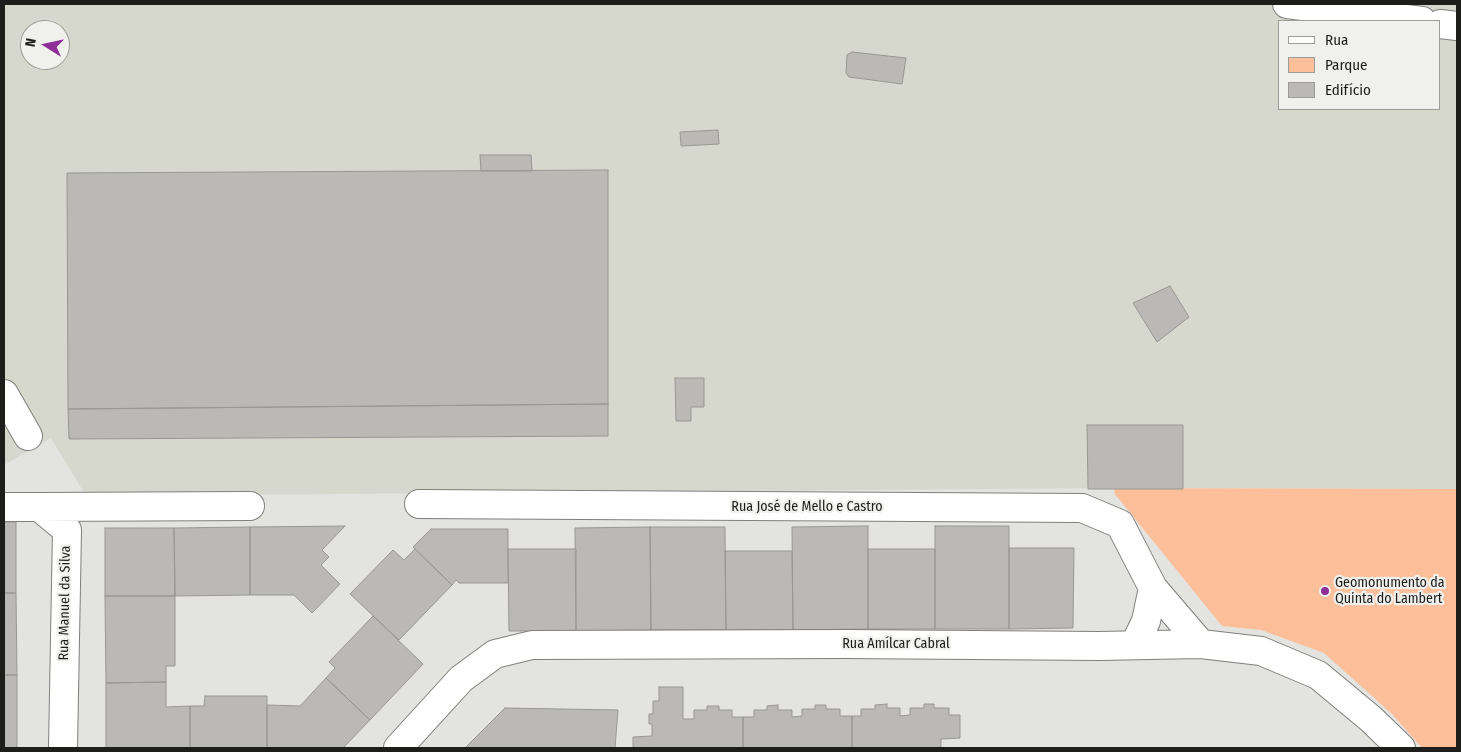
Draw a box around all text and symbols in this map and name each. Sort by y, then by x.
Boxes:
north arrow [20,20,70,70]
legend [1278,20,1441,110]
text: Rua [1325,31,1348,49]
text: N [22,37,40,48]
text: Parque [1325,56,1368,74]
text: Edifício [1325,81,1371,99]
street label: Rua José de Mello e Castro [731,499,883,515]
street label: Rua Manuel da Silva [56,545,74,661]
place label: Geomonumento da Quinta do Lambert [1335,575,1445,608]
marker: Geomonumento da Quinta do Lambert [1319,585,1331,597]
street label: Rua Amílcar Cabral [842,636,950,652]

